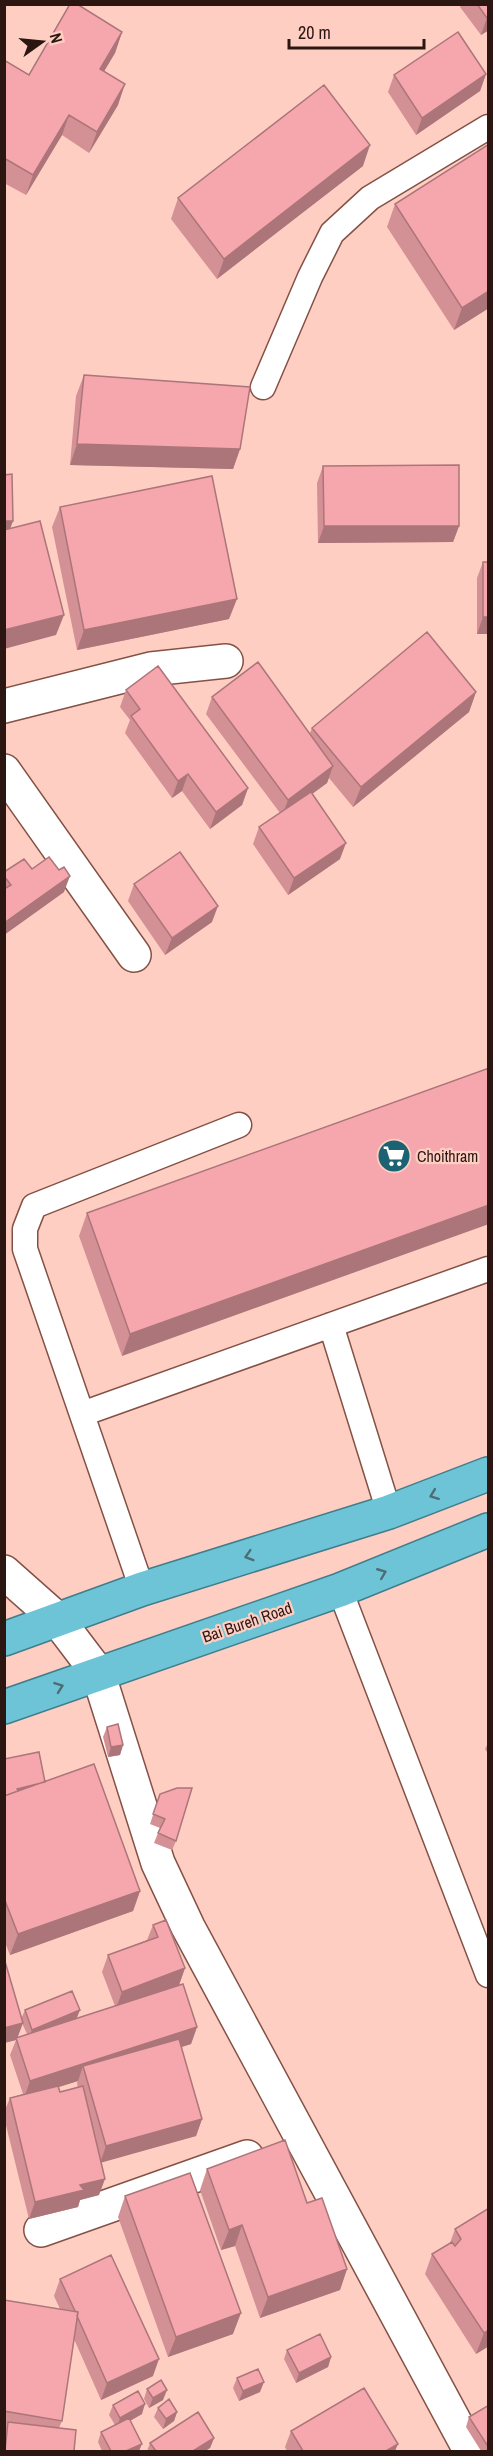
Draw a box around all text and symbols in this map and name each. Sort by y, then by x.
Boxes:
north arrow [12,12,72,72]
scale bar [289,12,424,50]
text: 20 m [298,20,331,45]
text: N [45,31,68,46]
supermarket icon: Choithram [376,1138,412,1174]
place label: Choithram [417,1145,478,1167]
one-way arrow [429,1488,440,1500]
one-way arrow [244,1549,255,1561]
one-way arrow [375,1568,386,1580]
street label: Bai Bureh Road [199,1596,295,1648]
one-way arrow [54,1682,64,1695]

